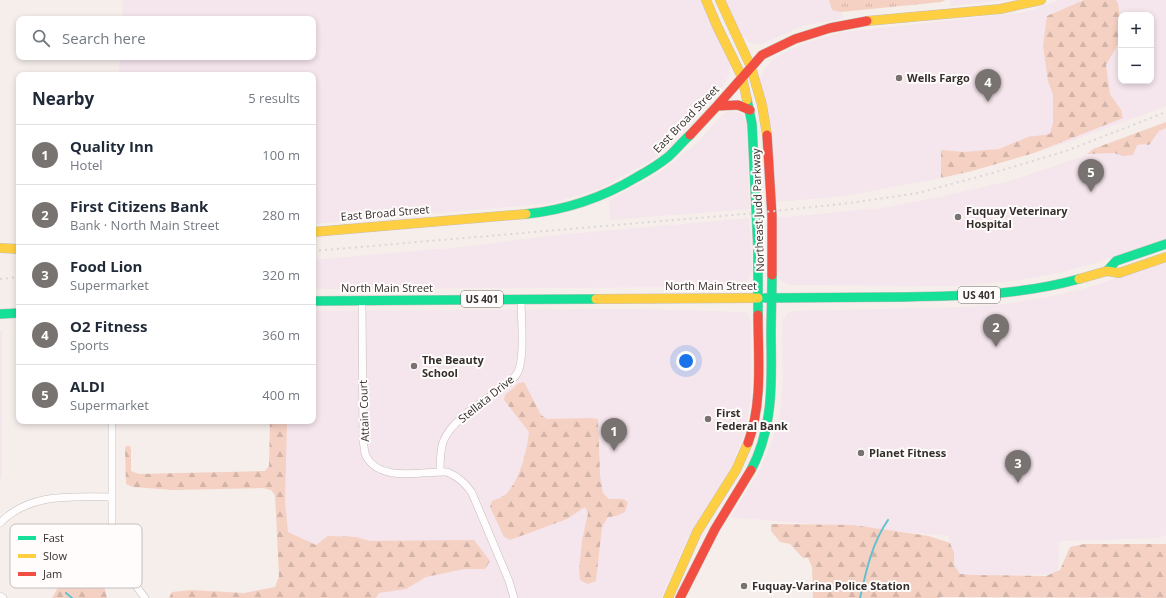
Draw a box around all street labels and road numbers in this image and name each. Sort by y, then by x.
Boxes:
street label: East Broad Street [649,81,722,156]
street label: Northeast Judd Parkway [748,148,767,272]
street label: East Broad Street [340,201,430,224]
street label: North Main Street [665,278,757,293]
street label: North Main Street [341,280,433,295]
road number: US 401 [958,287,1000,303]
road number: US 401 [461,291,503,307]
street label: Stellata Drive [455,372,517,426]
street label: Attain Court [355,380,372,442]

